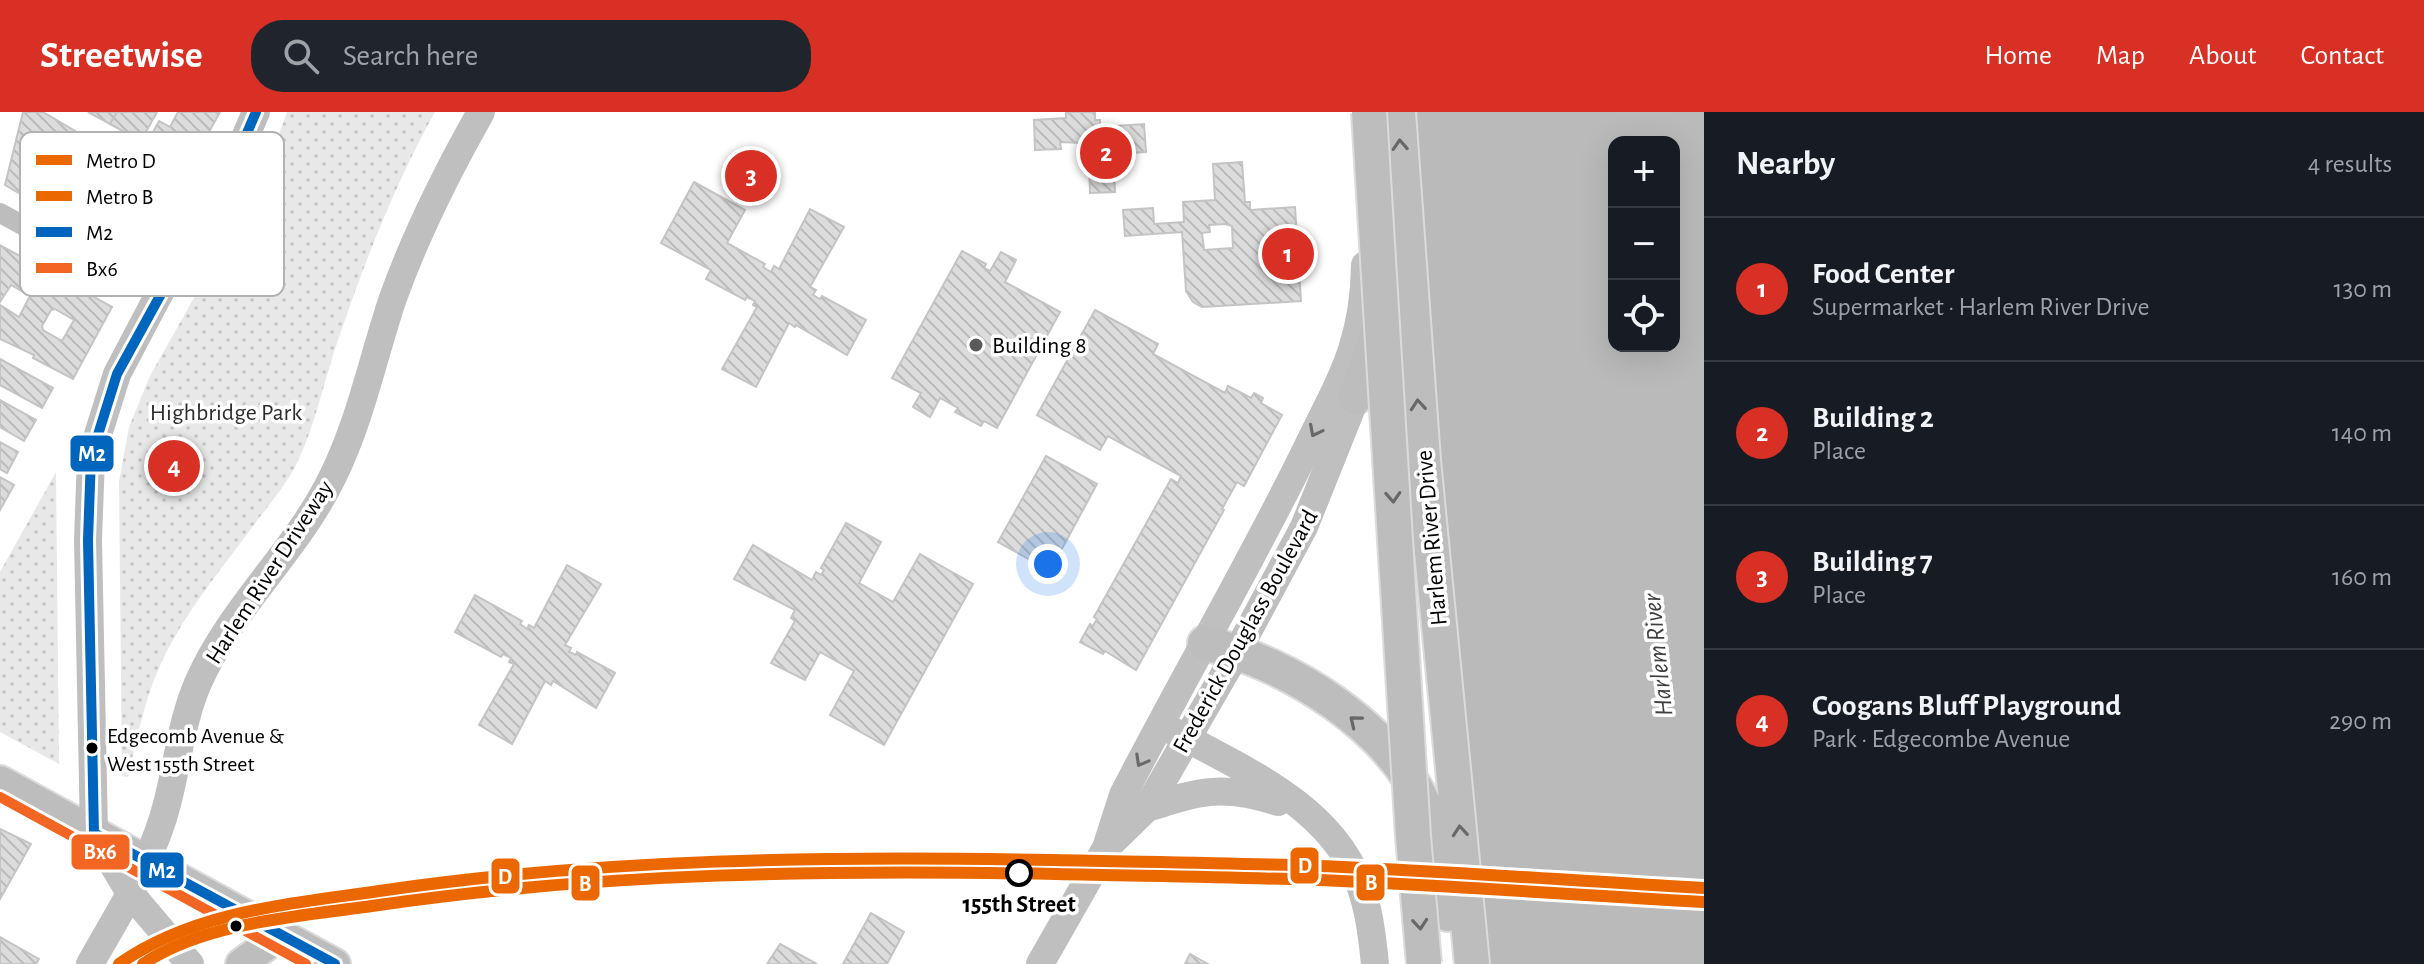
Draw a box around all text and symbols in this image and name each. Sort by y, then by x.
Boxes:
search box [251,20,811,92]
icon: search [279,34,323,78]
text: Streetwise [40,37,203,75]
text: Search here [343,41,478,71]
text: Home [1985,42,2052,70]
text: Map [2096,42,2145,70]
text: About [2189,42,2257,70]
text: Contact [2301,42,2384,70]
pin: 2 [1080,123,1132,183]
legend [20,132,284,296]
map controls [1608,136,1680,352]
button: + [1608,136,1680,208]
one-way arrow [1392,138,1409,151]
pin: 3 [725,146,777,206]
text: Nearby [1736,147,1835,181]
text: Metro D [86,150,156,172]
text: 4 results [2308,151,2392,177]
text: Metro B [86,186,153,208]
button: − [1608,208,1680,280]
text: M2 [86,222,113,244]
pin: 1 [1262,224,1314,284]
text: Bx6 [86,258,118,280]
text: Food Center [1812,259,1954,289]
text: 1 [1757,276,1767,302]
text: 130 m [2334,276,2392,302]
button: locate [1608,280,1680,352]
text: Supermarket · Harlem River Drive [1812,294,2149,320]
place label: Building 8 [992,334,1087,358]
marker: Building 8 [967,336,985,354]
one-way arrow [1410,398,1427,411]
park label: Highbridge Park [150,401,302,425]
text: Building 2 [1812,403,1934,433]
text: 2 [1756,420,1768,446]
text: 140 m [2332,420,2392,446]
one-way arrow [1310,423,1325,438]
line badge: M2 [69,434,115,473]
pin: 4 [148,436,200,496]
text: Place [1812,438,1866,464]
text: M2 [78,443,106,465]
street label: Harlem River Drive [1412,449,1452,627]
street label: Harlem River Driveway [202,477,338,668]
one-way arrow [1384,491,1401,504]
street label: Frederick Douglass Boulevard [1169,506,1323,757]
your location [1028,544,1068,584]
text: Building 7 [1812,547,1933,577]
text: 3 [1756,564,1768,590]
text: 160 m [2332,564,2392,590]
text: Place [1812,582,1866,608]
water label: Harlem River [1638,591,1677,717]
text: Coogans Bluff Playground [1812,691,2121,721]
text: 4 [1755,708,1769,734]
text: 290 m [2329,708,2392,734]
one-way arrow [1349,716,1364,730]
place label: Edgecomb Avenue & West 155th Street [107,725,285,775]
text: Park · Edgecombe Avenue [1812,726,2070,752]
marker: Edgecomb Avenue & West 155th Street [84,740,100,756]
one-way arrow [1135,752,1151,767]
one-way arrow [1452,824,1469,837]
line badge: Bx6 [70,833,131,871]
text: Bx6 [83,841,117,863]
line badge: D [1289,846,1320,885]
line badge: M2 [139,851,185,889]
text: D [1298,855,1312,877]
line badge: D [490,857,521,895]
text: M2 [148,860,176,882]
marker: 155th Street [1006,860,1032,886]
line badge: B [1355,863,1386,902]
line badge: B [570,864,601,902]
text: D [498,866,512,888]
text: B [1365,872,1378,894]
text: B [579,873,592,895]
place label: 155th Street [962,893,1076,917]
unlabelled marker [228,918,244,934]
one-way arrow [1412,918,1429,931]

